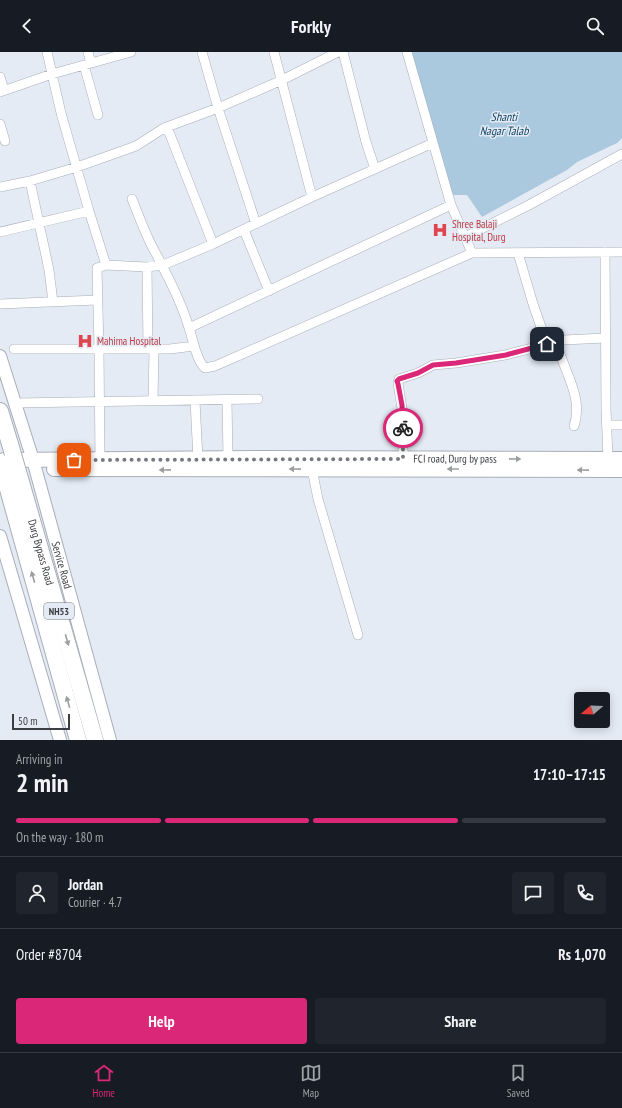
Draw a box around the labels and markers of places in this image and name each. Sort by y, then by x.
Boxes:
place label: Shree Balaji Hospital, Durg [452,217,506,244]
hospital icon: Shree Balaji Hospital, Durg [431,221,449,239]
pin [530,327,564,361]
hospital icon: Mahima Hospital [76,332,94,350]
place label: Mahima Hospital [97,334,161,348]
pin [57,443,91,477]

